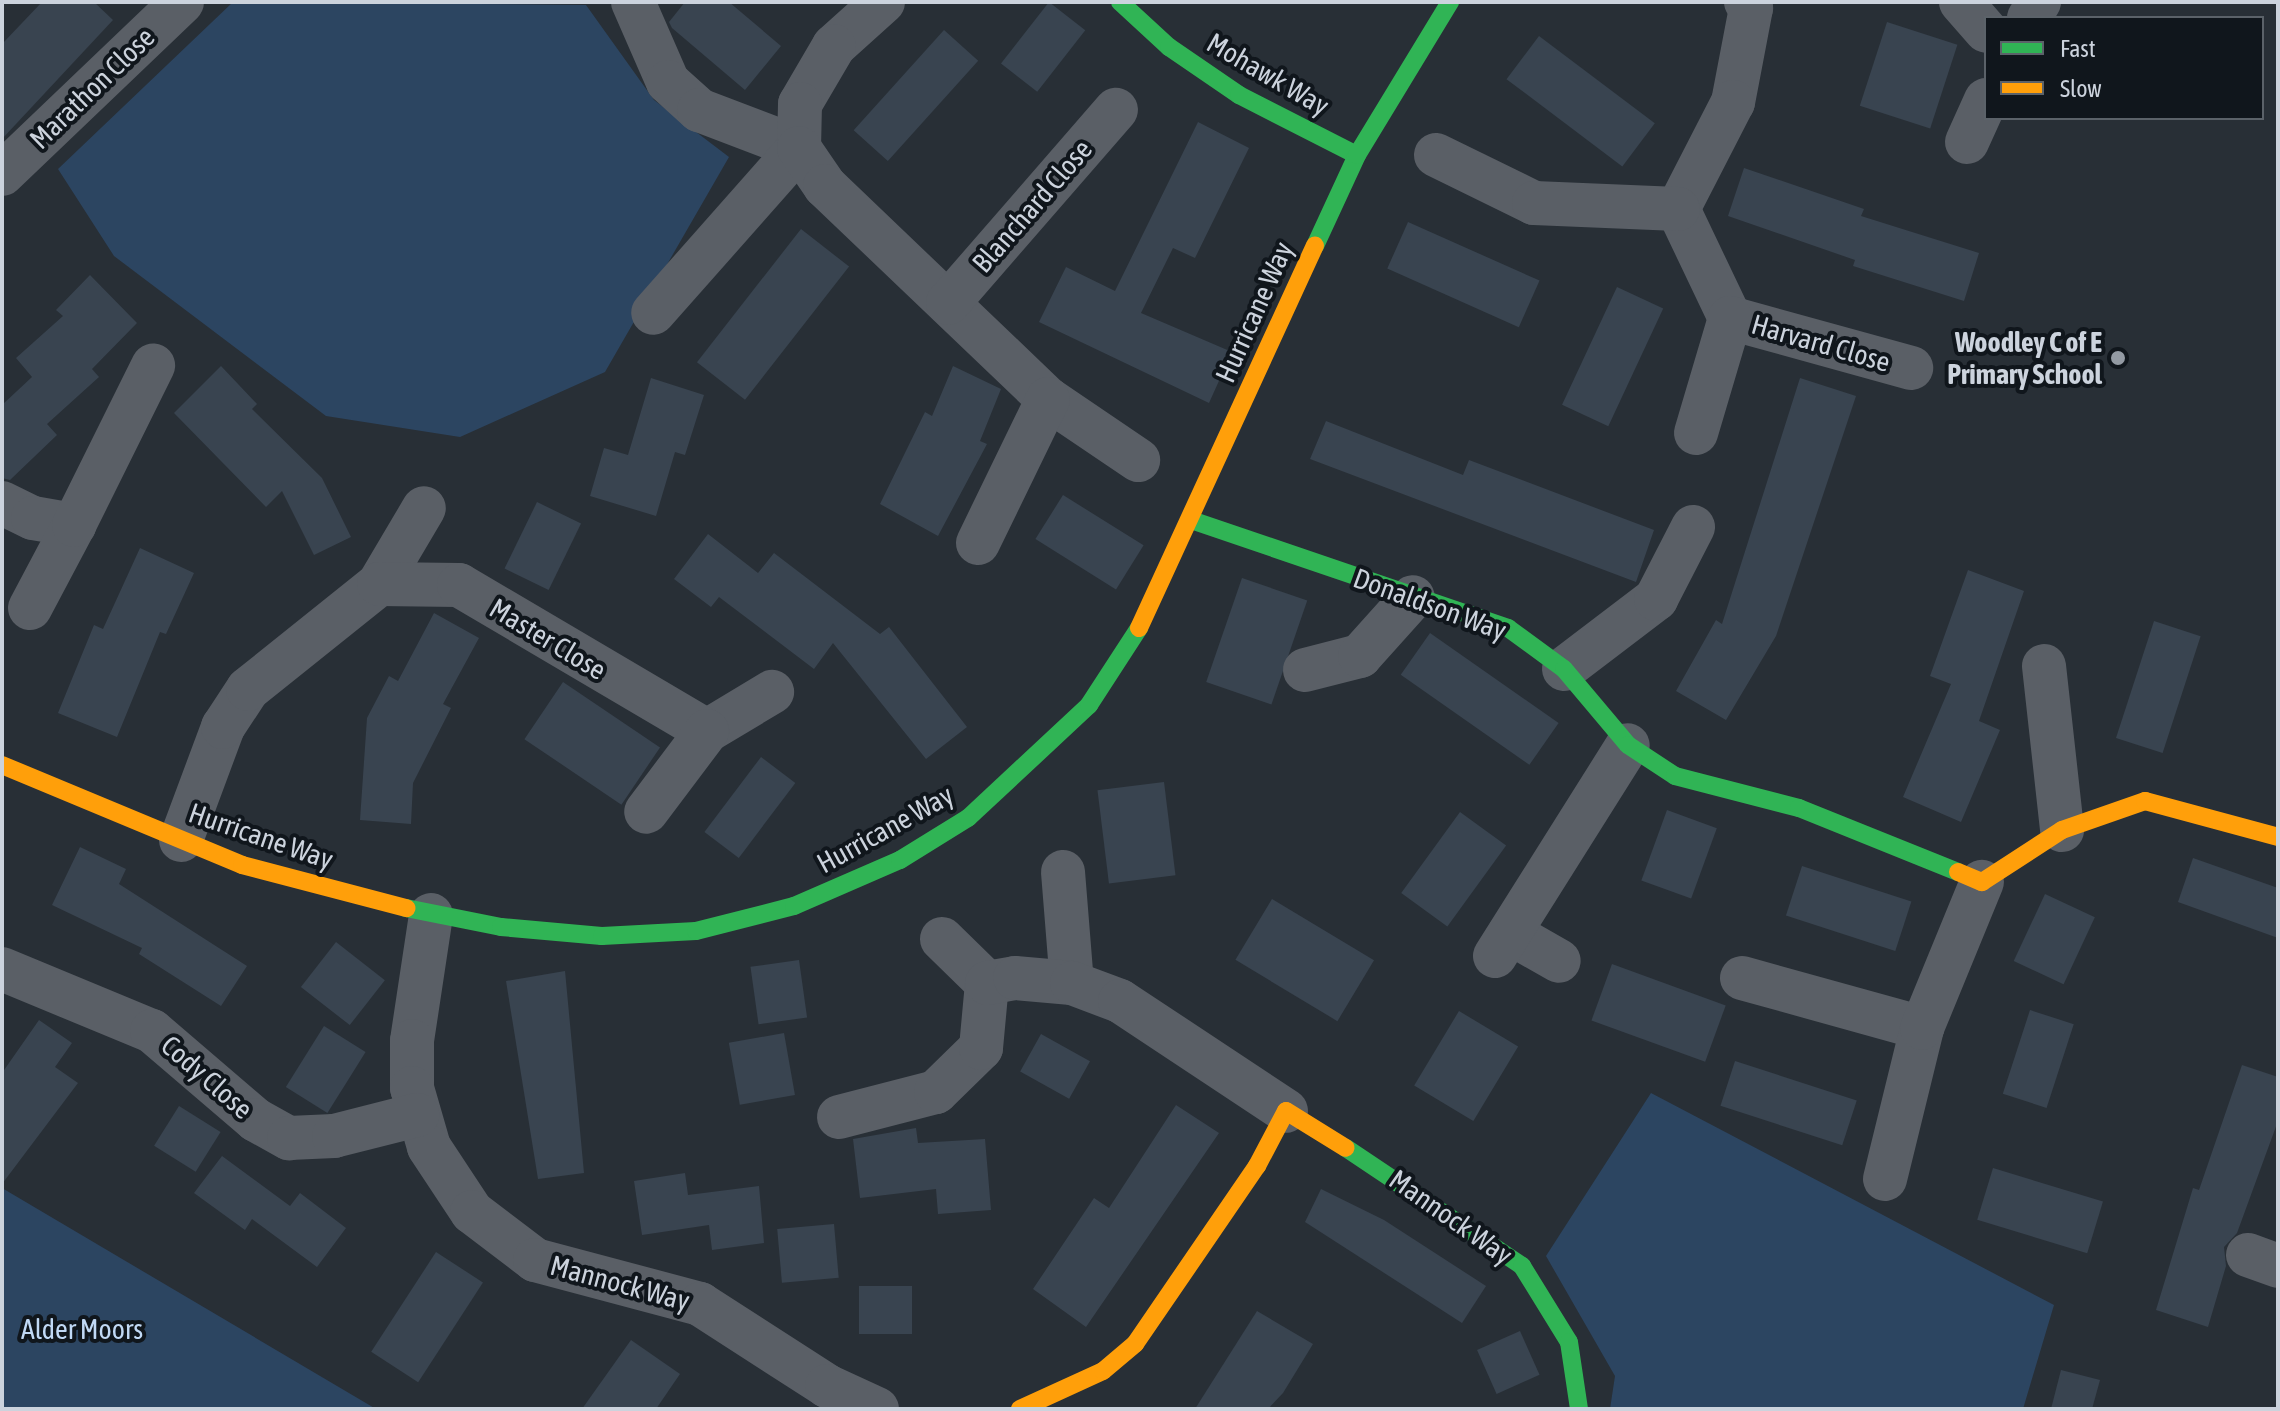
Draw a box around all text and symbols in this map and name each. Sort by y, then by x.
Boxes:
legend [1984,16,2264,120]
street label: Marathon Close [23,20,161,156]
street label: Mohawk Way [1201,26,1335,122]
text: Fast [2060,35,2096,62]
text: Slow [2060,75,2102,102]
street label: Blanchard Close [965,133,1099,279]
street label: Hurricane Way [1208,237,1300,387]
street label: Harvard Close [1748,307,1894,379]
place label: Woodley C of E Primary School [1947,325,2102,391]
marker: Woodley C of E Primary School [2109,349,2127,367]
street label: Donaldson Way [1349,561,1511,647]
street label: Master Close [484,591,612,687]
street label: Hurricane Way [811,778,959,880]
street label: Hurricane Way [184,796,338,876]
street label: Cody Close [155,1028,259,1126]
street label: Mannock Way [1383,1162,1519,1272]
street label: Mannock Way [547,1248,693,1318]
park label: Alder Moors [21,1312,143,1346]

